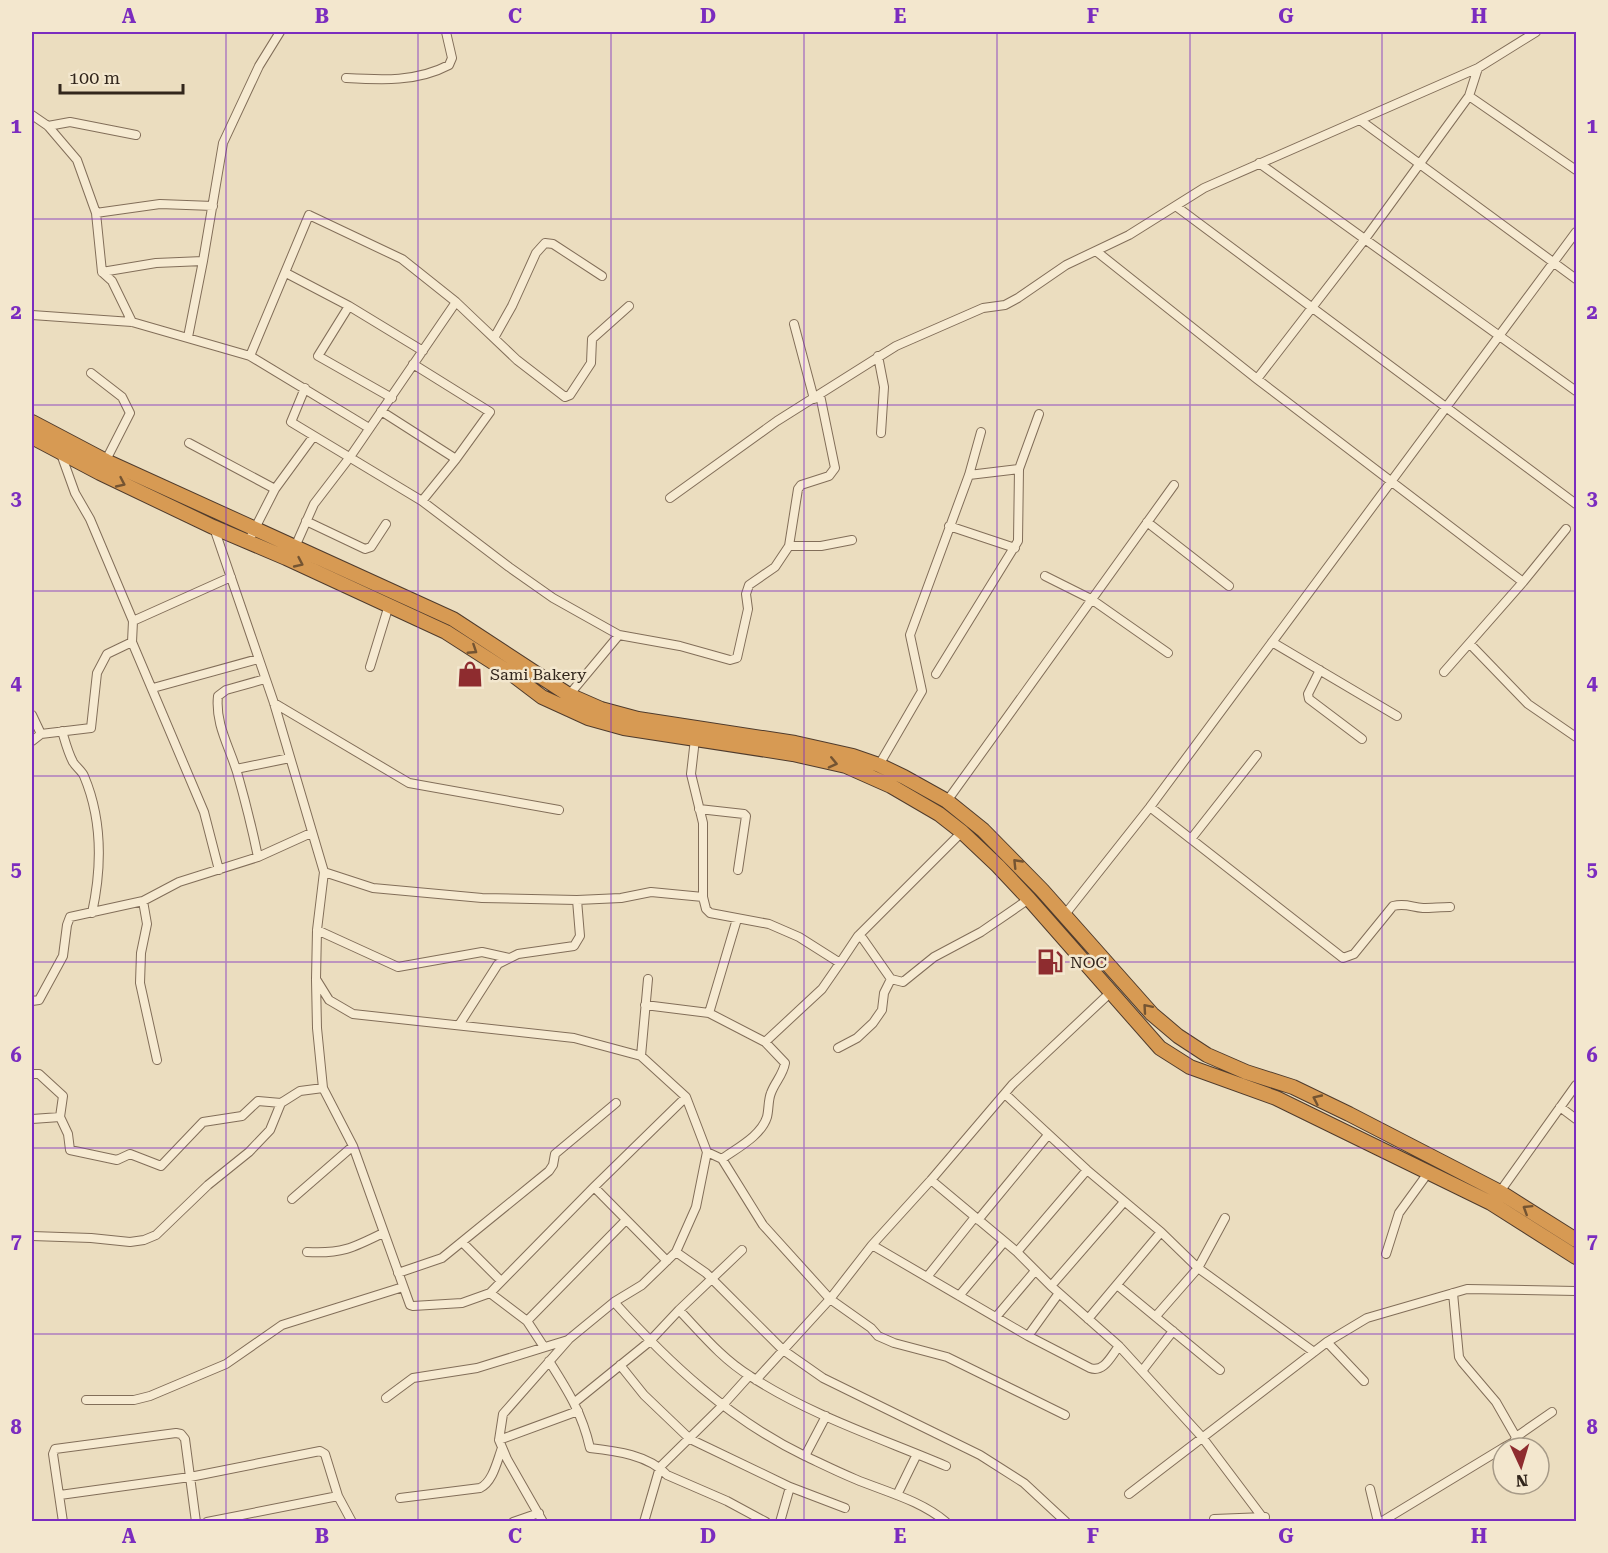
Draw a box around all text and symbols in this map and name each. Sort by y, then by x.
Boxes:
text: A [122,4,137,28]
text: B [315,4,329,28]
text: C [508,4,522,28]
text: D [700,4,716,28]
text: E [894,4,907,28]
text: F [1087,4,1099,28]
text: G [1278,4,1294,28]
text: H [1471,4,1487,28]
scale bar [60,57,183,95]
text: 100 m [69,67,120,88]
text: 1 [10,114,22,138]
text: 1 [1586,114,1598,138]
text: 2 [10,300,22,324]
text: 2 [1586,300,1598,324]
one-way arrow [114,476,125,488]
text: 3 [10,486,22,510]
text: 3 [1586,486,1598,510]
one-way arrow [292,556,303,568]
one-way arrow [467,642,477,654]
shop icon: Sami Bakery [455,659,485,689]
place label: Sami Bakery [490,665,587,684]
text: 4 [10,671,22,695]
text: 4 [1586,671,1598,695]
one-way arrow [828,756,838,769]
text: 5 [10,857,22,881]
text: 5 [1586,857,1598,881]
one-way arrow [1013,860,1024,870]
fuel station icon: NOC [1035,947,1065,977]
place label: NOC [1070,953,1107,972]
one-way arrow [1143,1004,1154,1015]
text: 6 [10,1043,22,1067]
text: 6 [1586,1043,1598,1067]
one-way arrow [1313,1094,1324,1106]
one-way arrow [1523,1204,1533,1216]
text: 7 [10,1229,22,1253]
text: 7 [1586,1229,1598,1253]
text: 8 [10,1415,22,1439]
text: 8 [1586,1415,1598,1439]
north arrow [1491,1436,1551,1496]
text: N [1515,1471,1529,1490]
text: A [122,1524,137,1548]
text: B [315,1524,329,1548]
text: C [508,1524,522,1548]
text: D [700,1524,716,1548]
text: E [894,1524,907,1548]
text: F [1087,1524,1099,1548]
text: G [1278,1524,1294,1548]
text: H [1471,1524,1487,1548]

